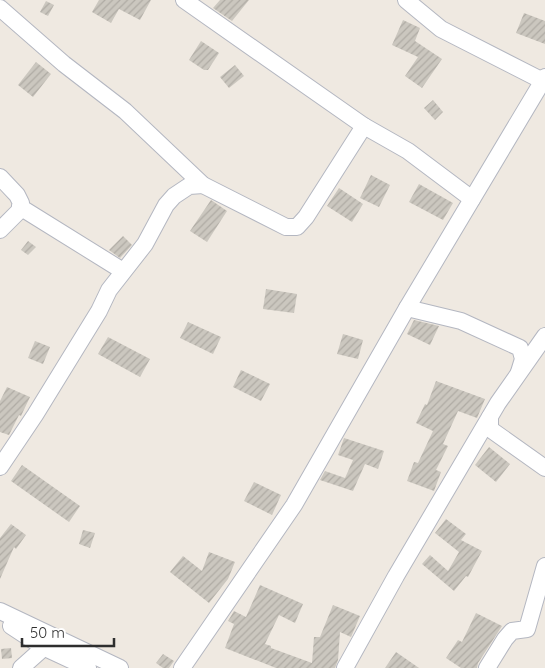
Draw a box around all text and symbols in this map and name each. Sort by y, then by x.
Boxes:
scale bar [22,616,115,648]
text: 50 m [30,623,65,642]

